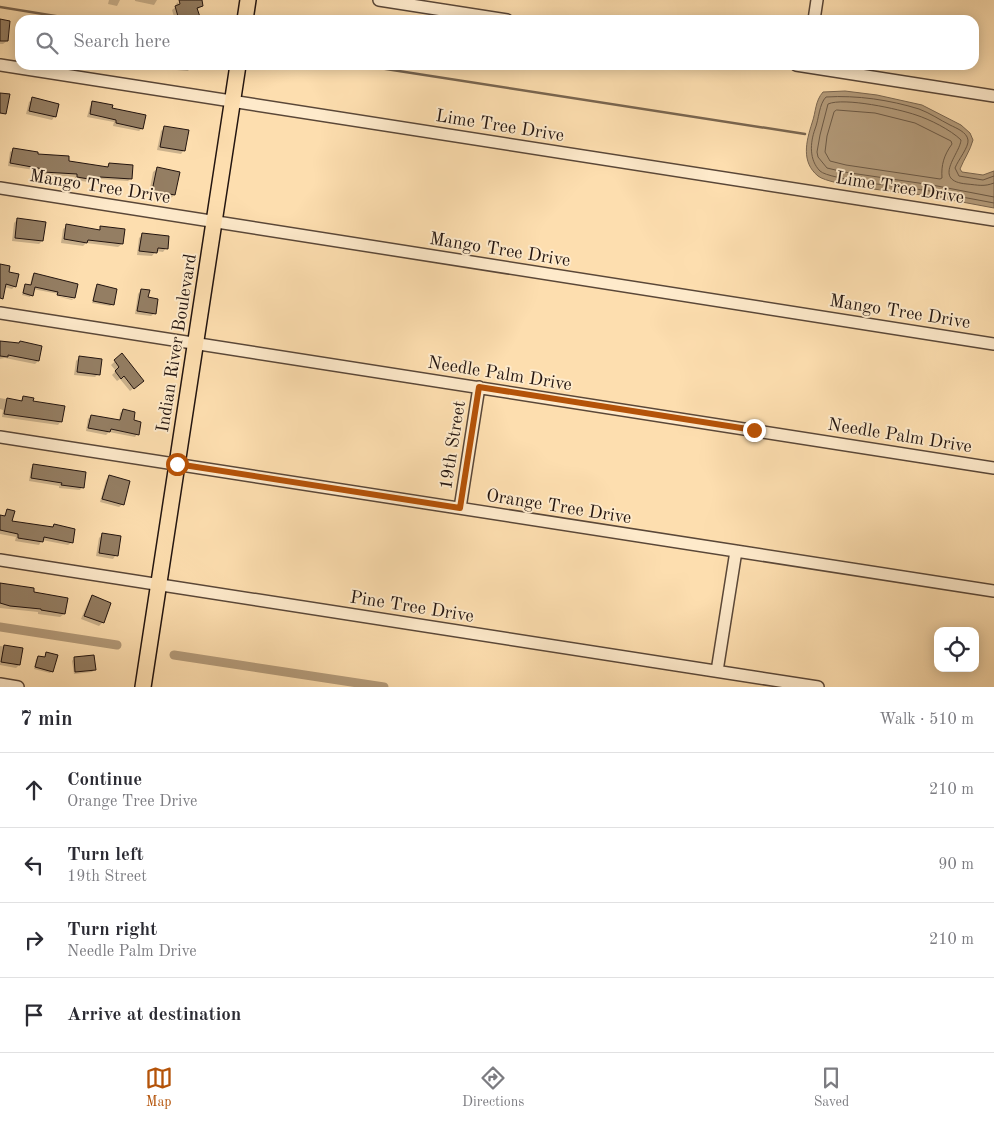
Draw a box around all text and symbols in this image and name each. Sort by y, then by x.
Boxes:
search box [15,15,979,70]
icon: search [33,29,61,57]
text: Search here [73,33,170,52]
street label: Lime Tree Drive [434,107,565,145]
street label: Mango Tree Drive [28,167,172,207]
street label: Lime Tree Drive [834,169,965,207]
street label: Mango Tree Drive [428,230,572,270]
street label: Indian River Boulevard [154,253,200,434]
street label: Mango Tree Drive [828,292,972,332]
street label: Needle Palm Drive [426,354,573,394]
street label: 19th Street [437,399,469,491]
street label: Needle Palm Drive [826,416,973,456]
route end [743,419,766,442]
route start [166,453,189,476]
street label: Orange Tree Drive [485,487,633,527]
street label: Pine Tree Drive [349,588,475,626]
map controls [934,627,979,672]
button: locate [934,627,979,672]
text: 7 min [20,709,73,730]
text: Walk · 510 m [879,712,974,728]
text: Continue [67,771,142,790]
icon: ahead [20,776,48,804]
text: 210 m [929,782,974,798]
text: Orange Tree Drive [67,794,197,810]
text: Turn left [67,846,144,865]
icon: left [20,851,48,879]
text: 90 m [938,857,974,873]
text: 19th Street [67,869,147,885]
text: Turn right [67,921,157,940]
icon: right [20,926,48,954]
text: 210 m [929,932,974,948]
text: Needle Palm Drive [67,944,197,960]
icon: arrive [20,1001,48,1029]
text: Arrive at destination [67,1006,241,1025]
tab: Map [145,1064,173,1111]
tab: Directions [462,1064,524,1111]
tab: Saved [814,1064,849,1111]

